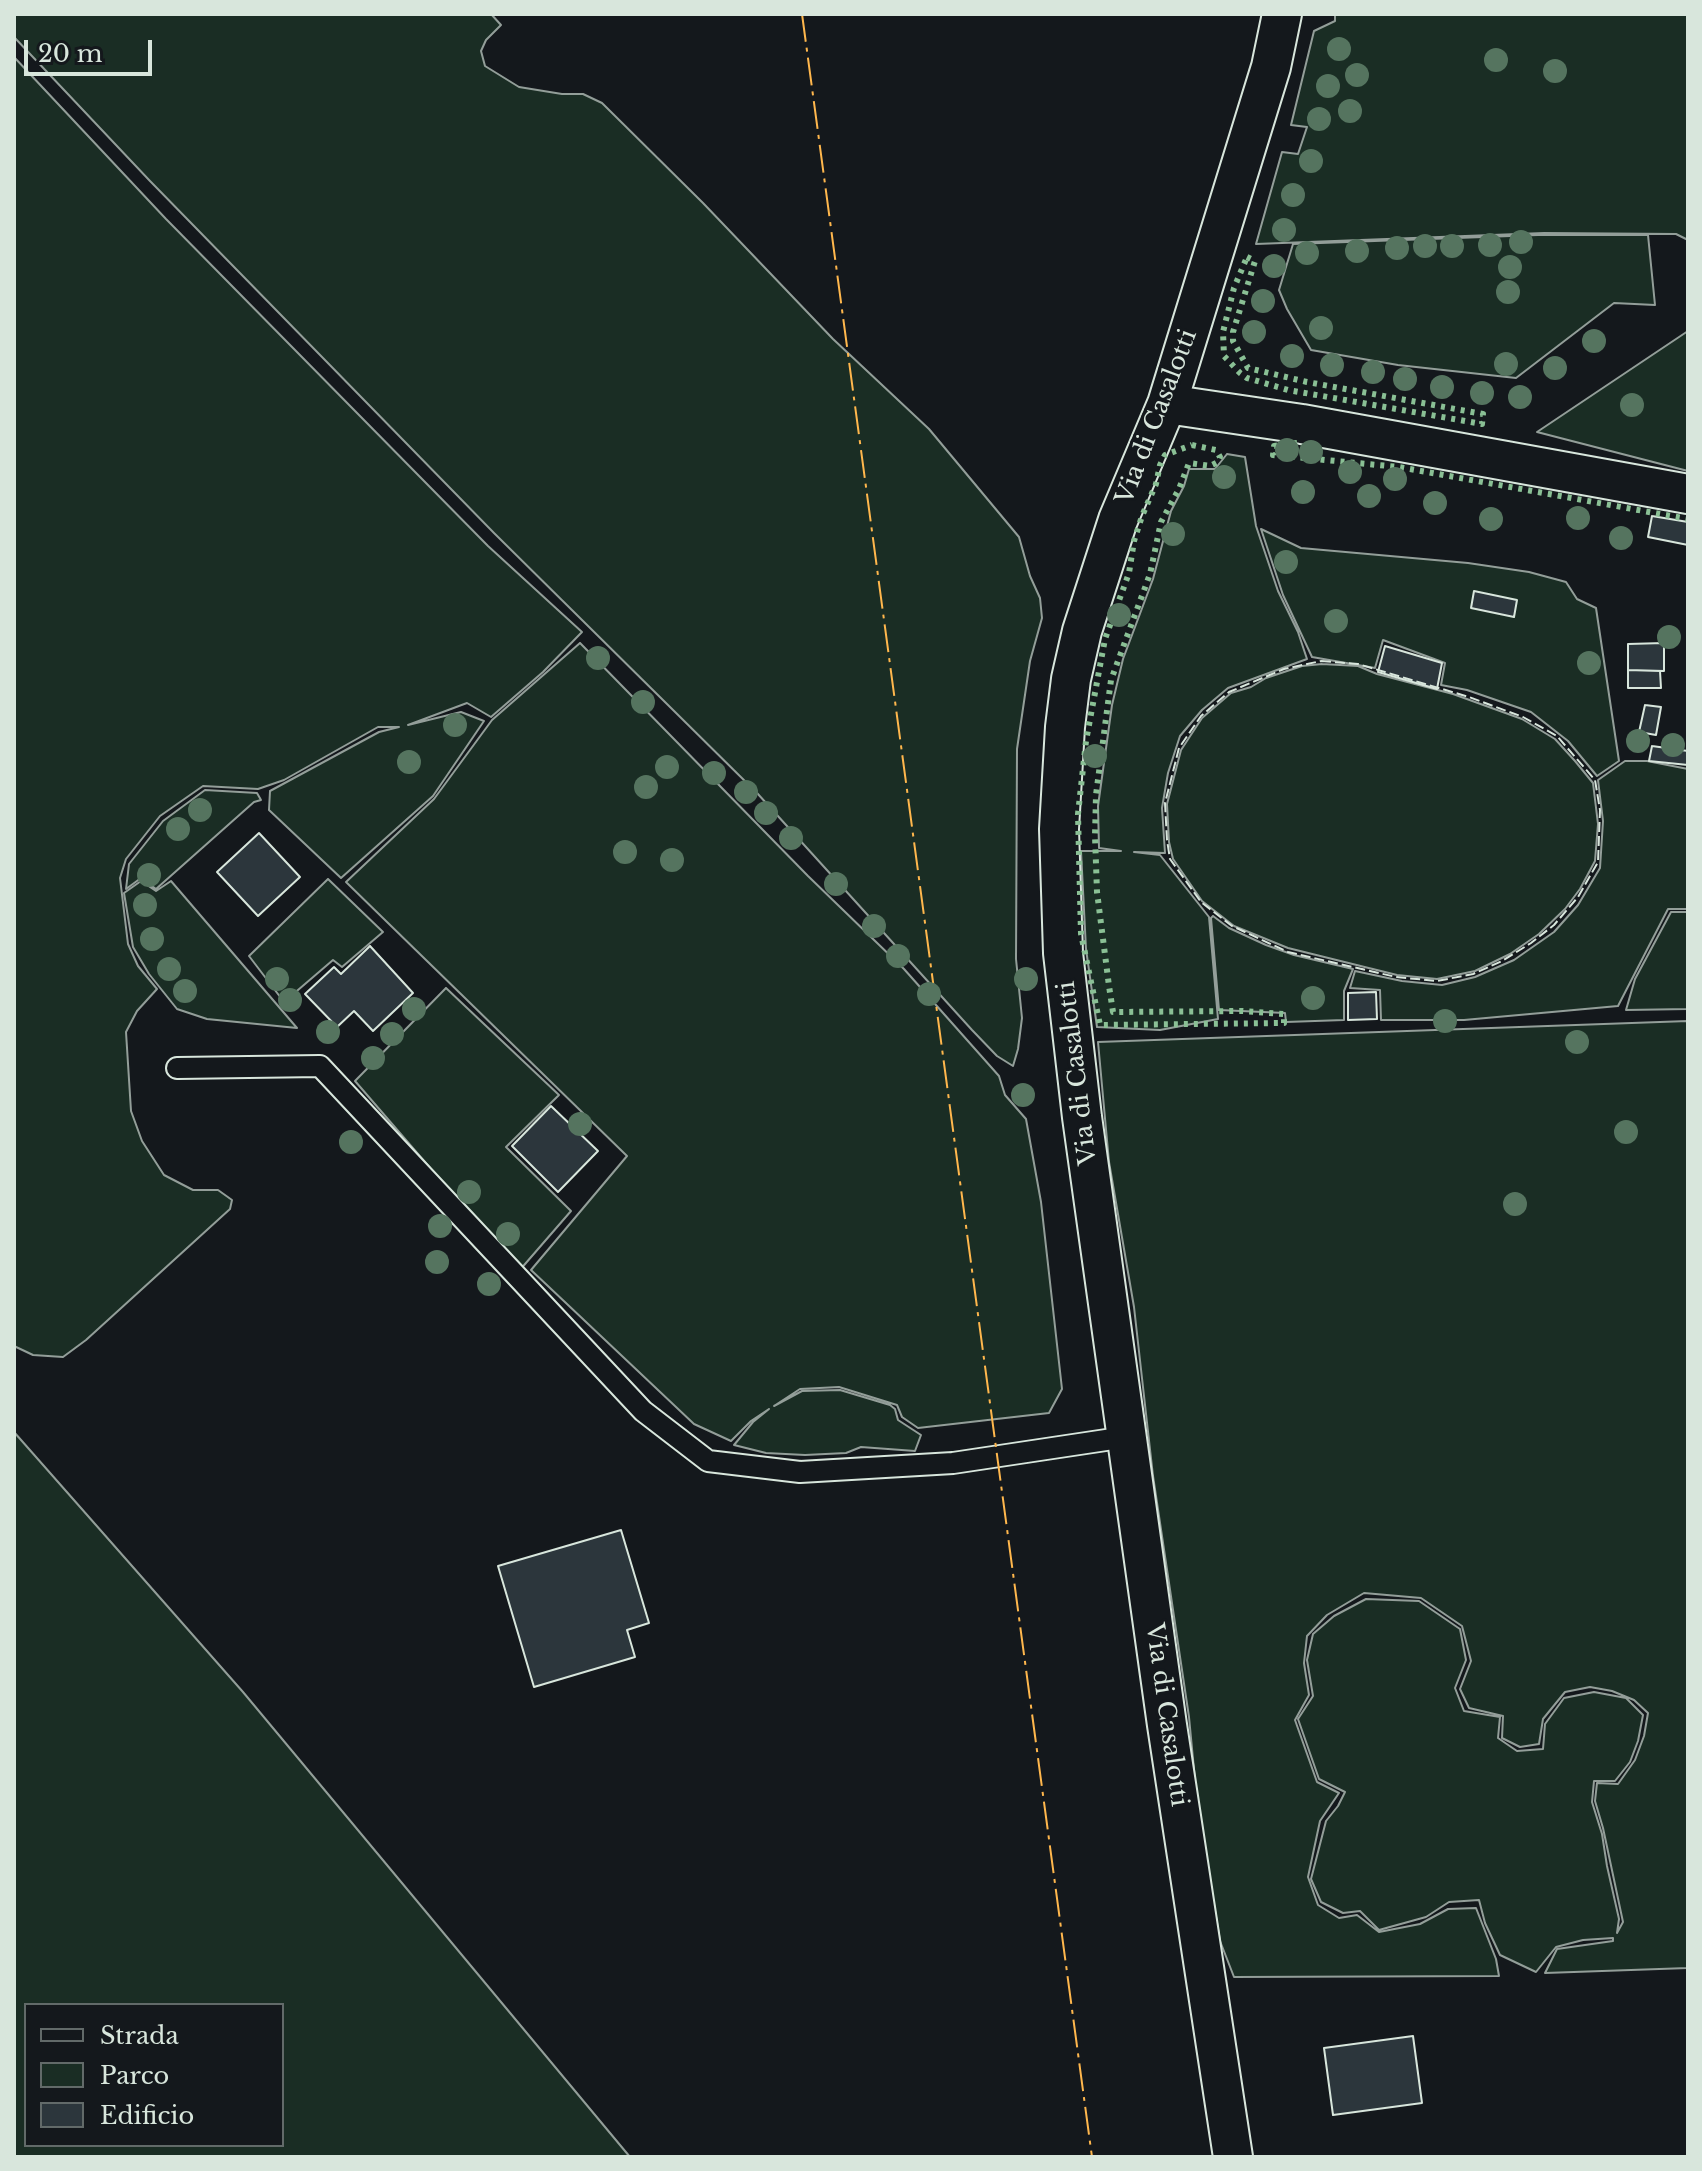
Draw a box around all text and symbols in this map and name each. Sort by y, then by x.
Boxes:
scale bar [28,24,156,74]
text: 20 m [38,39,103,68]
street label: Via di Casalotti [1110,326,1204,508]
street label: Via di Casalotti [1052,980,1104,1166]
street label: Via di Casalotti [1139,1621,1193,1809]
legend [24,2003,284,2147]
text: Strada [100,2021,179,2050]
text: Parco [100,2061,169,2090]
text: Edificio [100,2101,194,2130]

